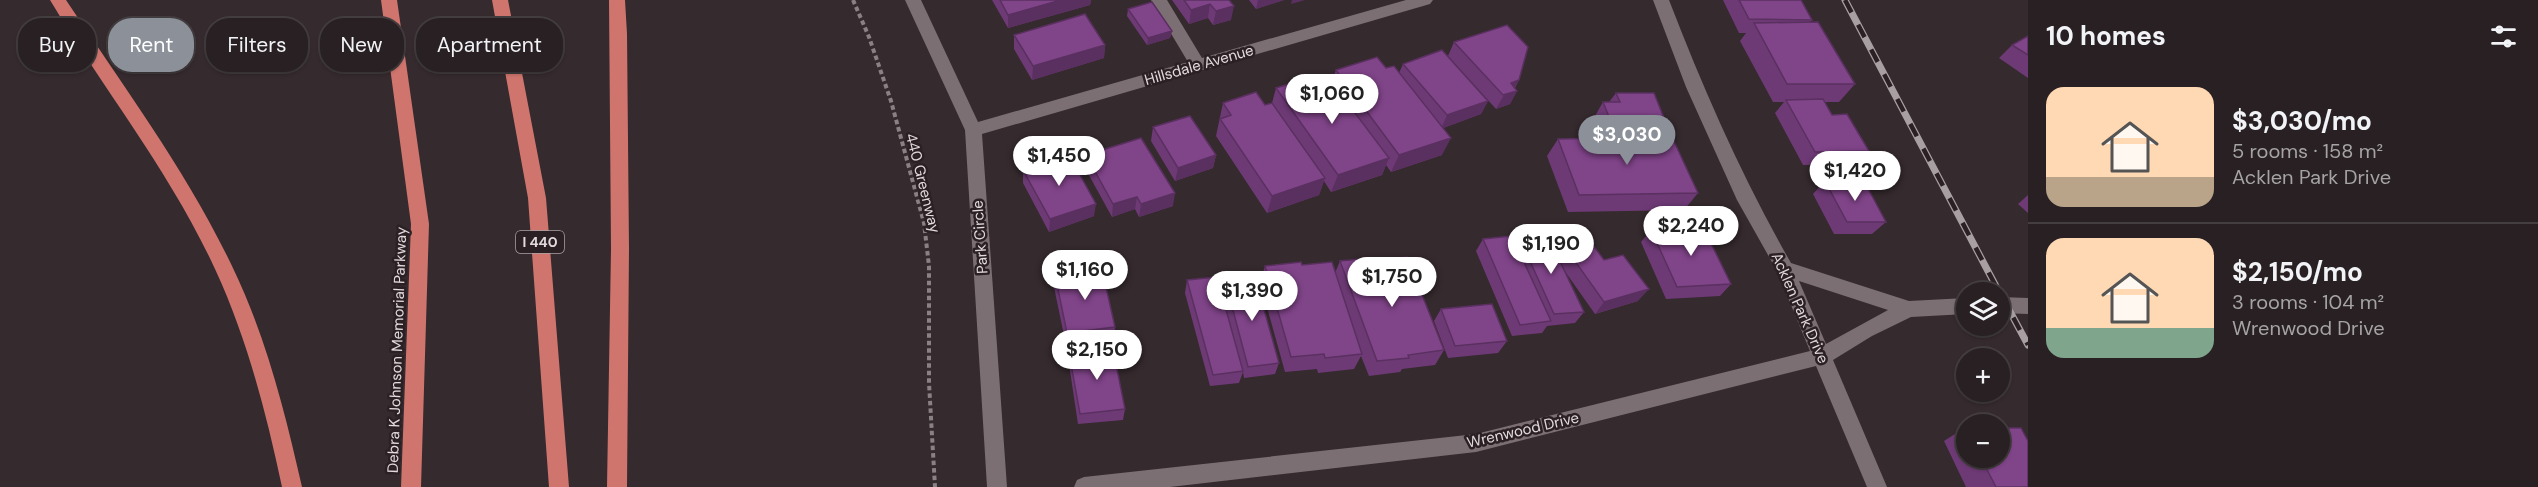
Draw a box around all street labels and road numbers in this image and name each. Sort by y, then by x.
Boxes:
street label: Hillsdale Avenue [1142,40,1256,90]
street label: 440 Greenway [901,131,945,236]
street label: Park Circle [967,200,993,274]
street label: Debra K Johnson Memorial Parkway [383,226,411,474]
road number: I 440 [516,231,564,253]
street label: Acklen Park Drive [1767,249,1833,367]
street label: Wrenwood Drive [1465,407,1581,453]

